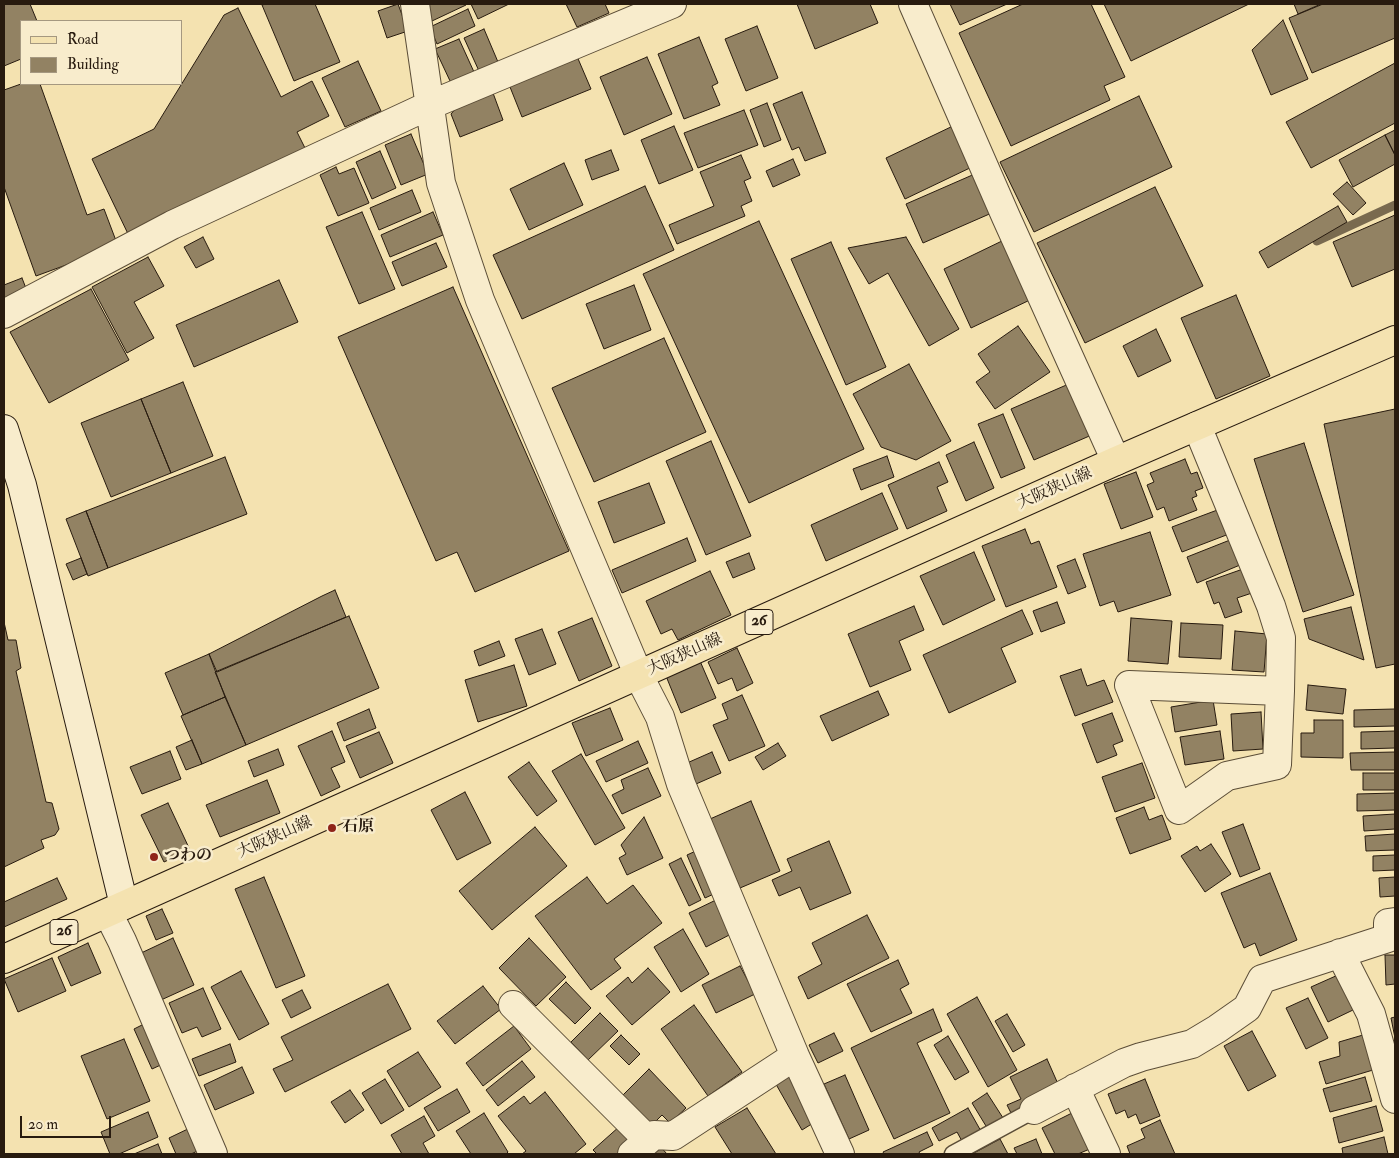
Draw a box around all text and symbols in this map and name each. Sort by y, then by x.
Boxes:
legend [20,20,182,85]
text: Road [67,30,98,49]
text: Building [67,55,119,74]
street label: 大阪狭山線 [1015,464,1095,514]
road number: 26 [745,610,773,634]
street label: 大阪狭山線 [645,630,725,680]
street label: 大阪狭山線 [235,813,315,863]
place label: 石原 [342,818,374,838]
marker: 石原 [326,822,338,834]
place label: つわの [164,847,212,867]
marker: つわの [148,851,160,863]
road number: 26 [50,920,78,944]
scale bar [22,1106,114,1138]
text: 20 m [28,1115,58,1134]

